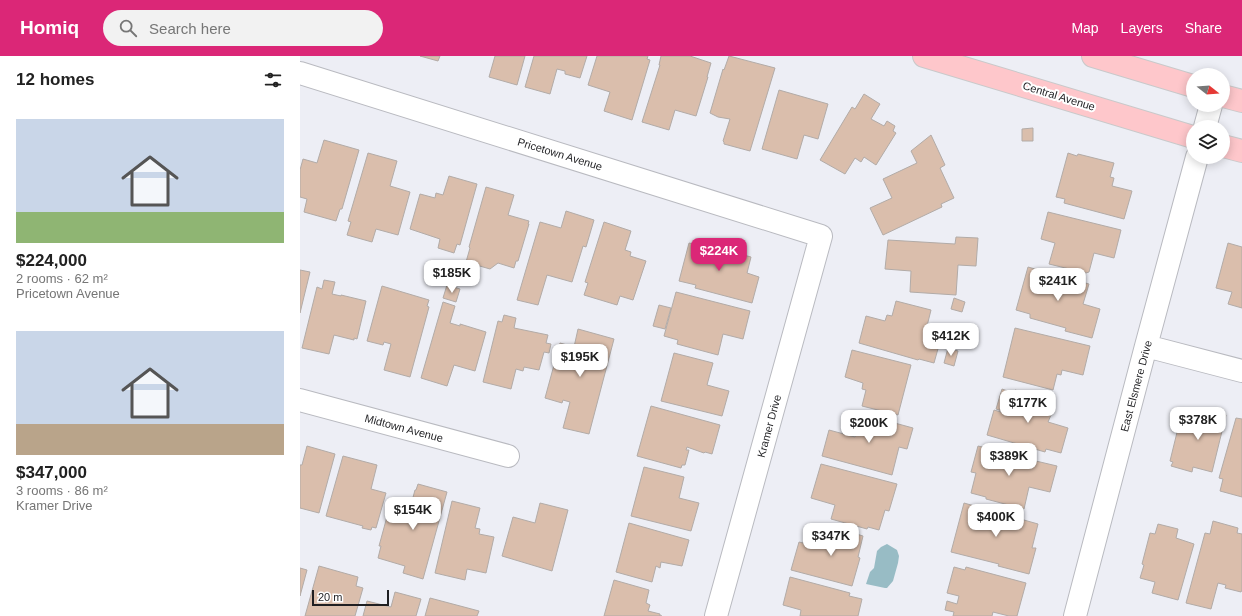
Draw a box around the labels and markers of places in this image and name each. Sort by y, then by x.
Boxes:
pin: $224K [691,238,747,272]
pin: $185K [424,260,480,294]
pin: $241K [1030,268,1086,302]
pin: $412K [923,323,979,357]
pin: $195K [552,344,608,378]
pin: $177K [1000,390,1056,424]
pin: $378K [1170,407,1226,441]
pin: $200K [841,410,897,444]
pin: $389K [981,443,1037,477]
pin: $154K [385,497,441,531]
pin: $400K [968,504,1024,538]
pin: $347K [803,523,859,557]

